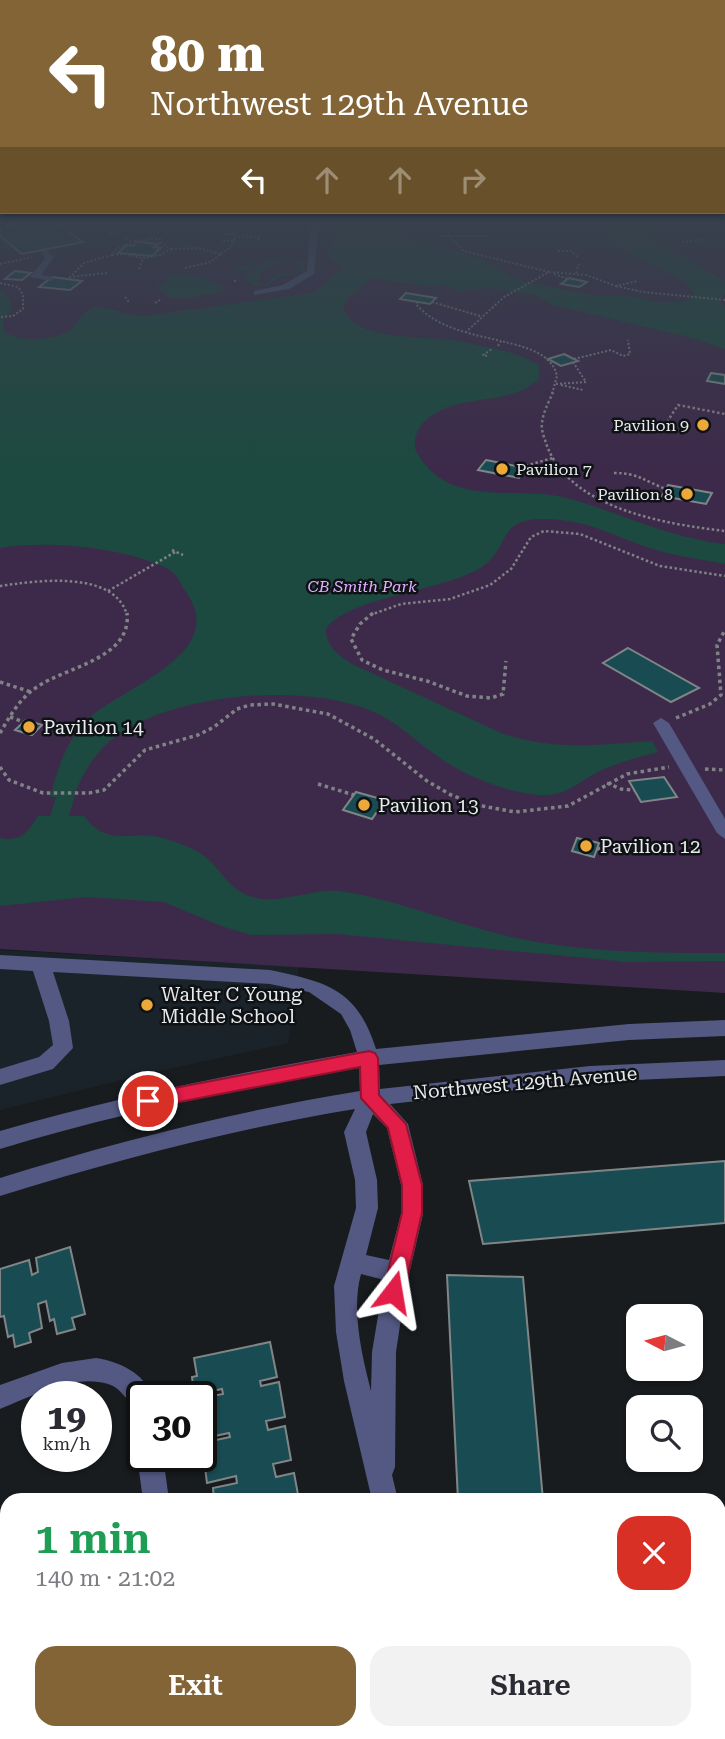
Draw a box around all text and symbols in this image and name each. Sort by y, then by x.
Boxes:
text: 80 m [150,26,265,83]
icon: left [35,28,126,119]
text: Northwest 129th Avenue [150,85,529,123]
icon: left [235,161,273,199]
icon: ahead [308,161,346,199]
icon: ahead [381,161,419,199]
icon: right [454,161,492,199]
place label: Pavilion 9 [613,416,689,435]
marker: Pavilion 9 [695,417,711,433]
place label: Pavilion 7 [516,460,592,479]
marker: Pavilion 7 [494,461,510,477]
place label: Pavilion 8 [597,485,673,504]
marker: Pavilion 8 [679,486,695,502]
park label: CB Smith Park [307,577,417,596]
place label: Pavilion 14 [43,716,144,739]
marker: Pavilion 14 [21,719,37,735]
place label: Pavilion 13 [378,794,479,817]
marker: Pavilion 13 [356,797,372,813]
place label: Pavilion 12 [600,835,701,858]
marker: Pavilion 12 [578,838,594,854]
place label: Walter C Young Middle School [161,983,302,1028]
marker: Walter C Young Middle School [139,997,155,1013]
street label: Northwest 129th Avenue [412,1062,638,1104]
pin [118,1071,178,1131]
icon: arrive [129,1082,167,1120]
position arrow [356,1255,430,1329]
north arrow [626,1304,704,1381]
map controls [626,1304,703,1472]
speed limit sign: 30 [126,1381,217,1472]
button: search [626,1395,703,1472]
text: 19 [47,1397,86,1438]
text: km/h [42,1433,91,1454]
text: 1 min [35,1514,151,1563]
button: close [617,1516,691,1590]
text: 140 m · 21:02 [35,1565,175,1592]
button: Exit [35,1646,356,1726]
button: Share [370,1646,691,1726]

